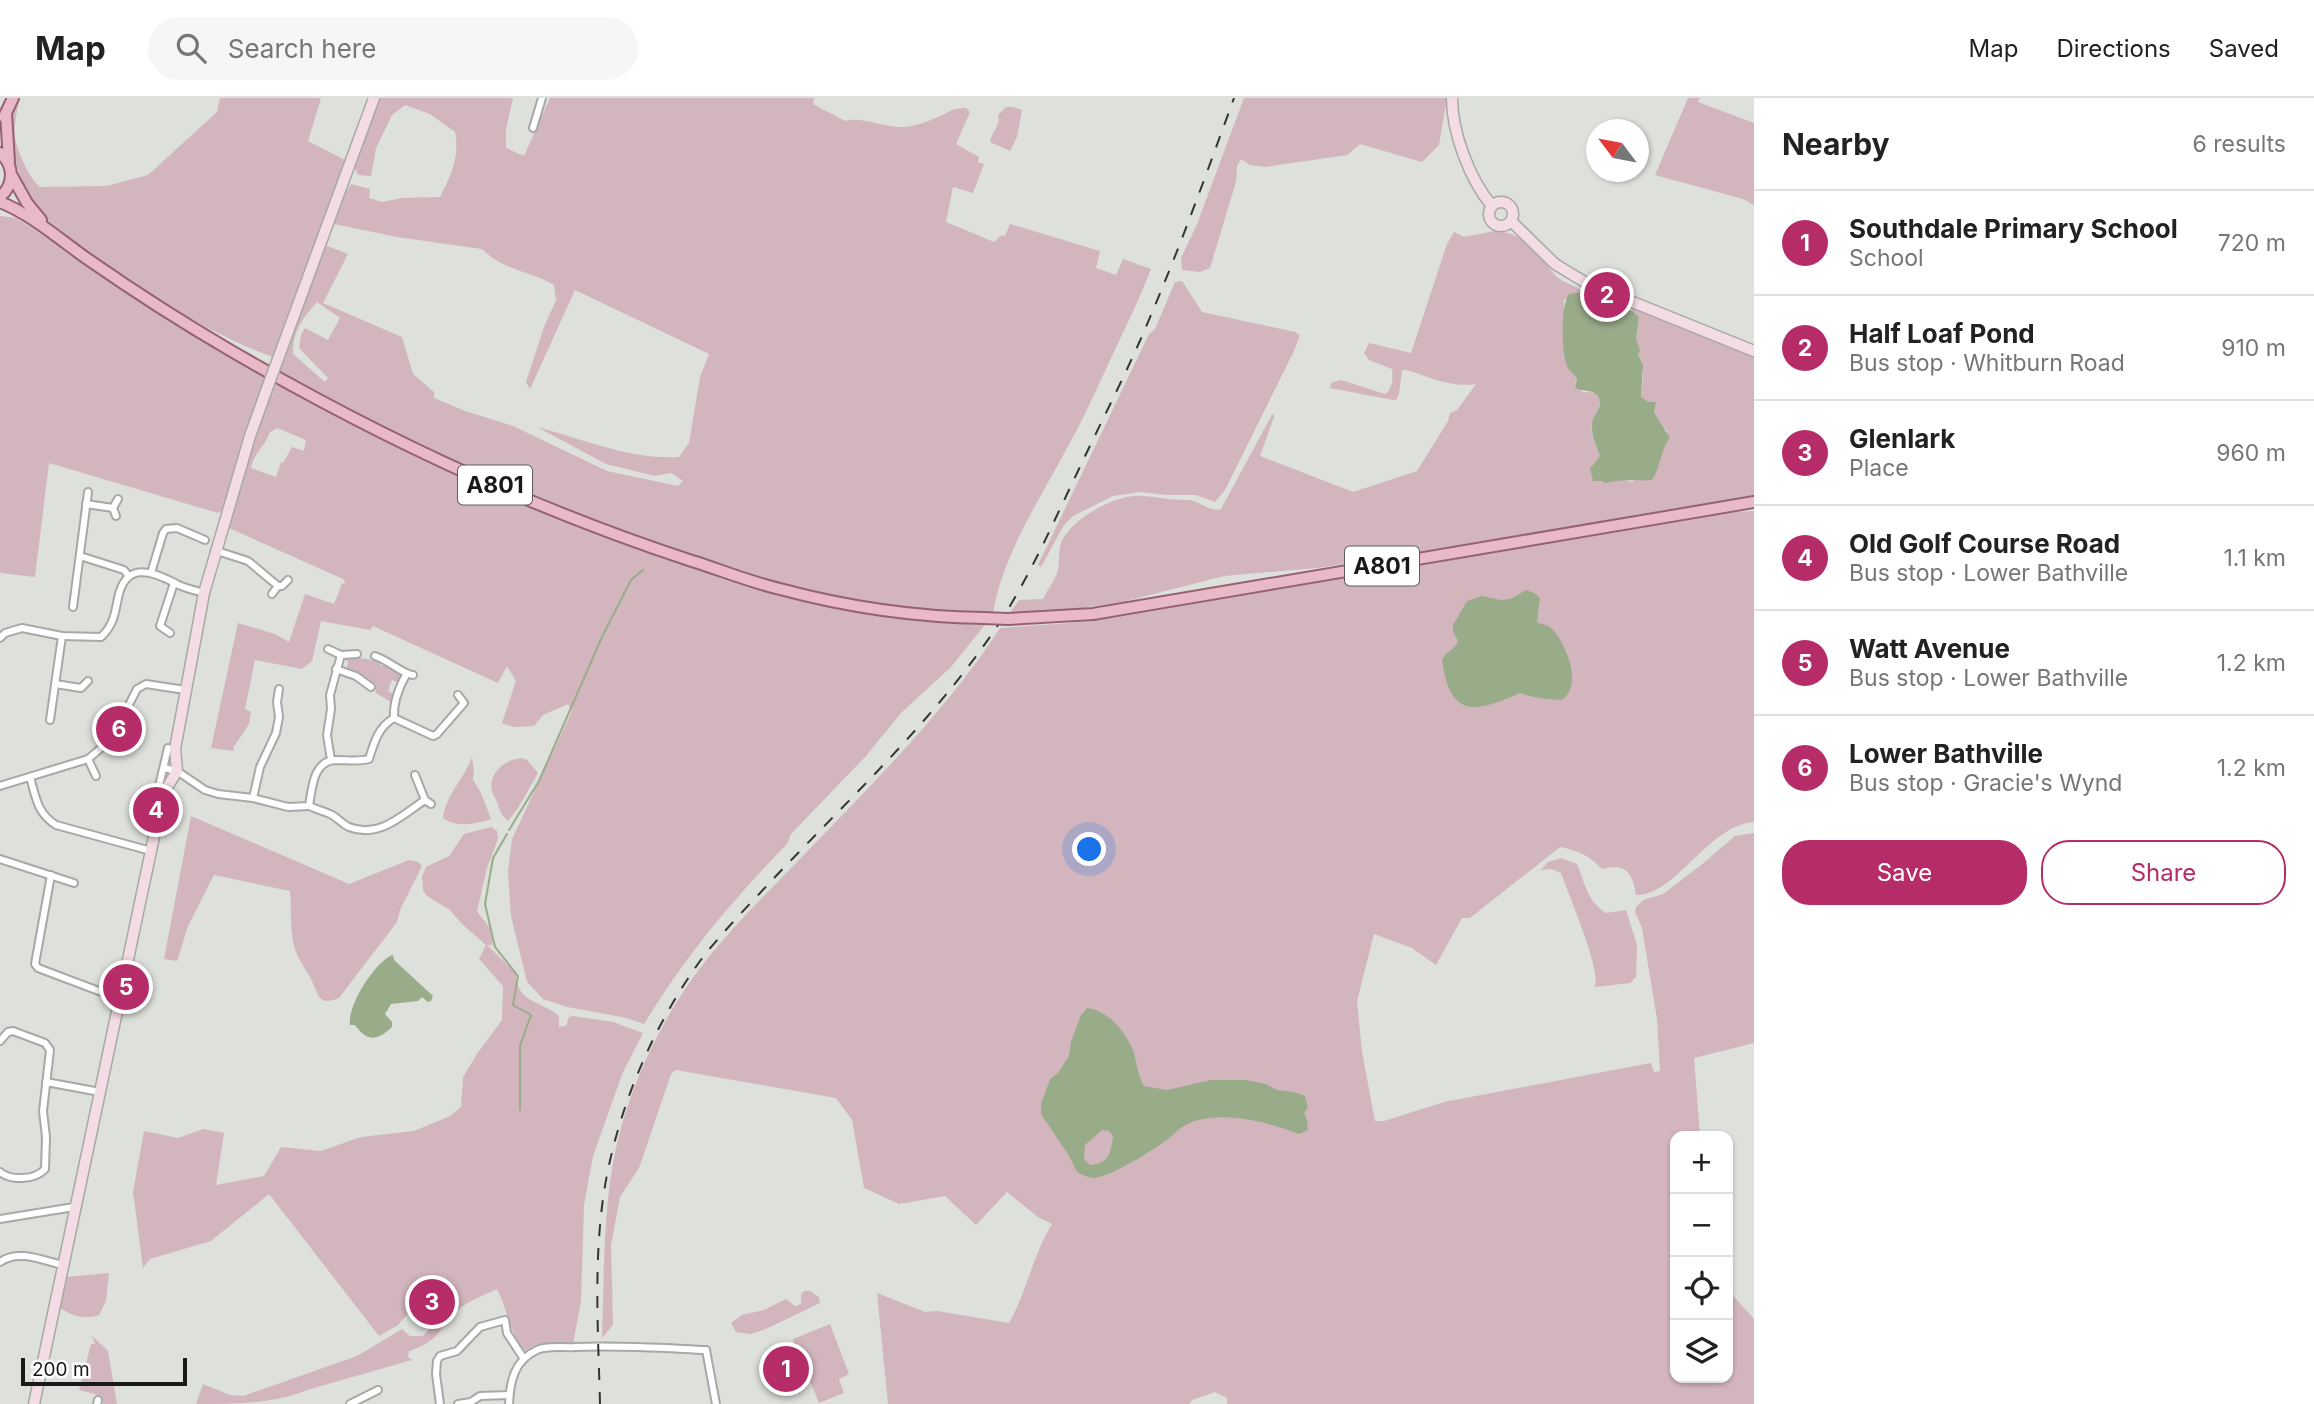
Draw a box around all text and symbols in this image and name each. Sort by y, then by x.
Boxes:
search box [148,17,638,80]
text: Map [35,28,106,68]
icon: search [172,29,210,67]
text: Search here [228,33,376,64]
text: Map [1969,34,2018,63]
text: Directions [2056,34,2171,63]
text: Saved [2209,34,2279,63]
north arrow [1586,119,1649,182]
text: Nearby [1782,126,1890,162]
text: 6 results [2192,130,2286,158]
text: Southdale Primary School [1849,213,2178,244]
text: 1 [1800,229,1810,257]
text: 720 m [2218,229,2286,257]
text: School [1849,244,1924,272]
pin: 2 [1584,269,1630,321]
text: Half Loaf Pond [1849,318,2035,349]
text: 2 [1798,334,1812,362]
text: 910 m [2221,334,2286,362]
text: Bus stop · Whitburn Road [1849,349,2125,377]
text: Glenlark [1849,423,1955,454]
text: 3 [1798,439,1812,467]
text: 960 m [2216,439,2286,467]
text: Place [1849,454,1909,482]
road number: A801 [458,466,532,504]
text: Old Golf Course Road [1849,528,2120,559]
text: 4 [1797,544,1813,572]
text: 1.1 km [2223,544,2286,572]
road number: A801 [1345,546,1419,586]
text: Bus stop · Lower Bathville [1849,559,2128,587]
text: Watt Avenue [1849,633,2010,664]
text: 5 [1798,649,1812,677]
text: 1.2 km [2217,649,2286,677]
text: Bus stop · Lower Bathville [1849,664,2128,692]
pin: 6 [96,703,142,755]
text: Lower Bathville [1849,738,2043,769]
text: 6 [1798,754,1812,782]
text: 1.2 km [2217,754,2286,782]
text: Bus stop · Gracie's Wynd [1849,769,2122,797]
pin: 4 [133,784,179,836]
your location [1072,832,1106,866]
button: Save [1782,840,2027,905]
button: Share [2041,840,2286,905]
pin: 5 [103,961,149,1013]
map controls [1670,1131,1733,1383]
button: + [1670,1131,1733,1194]
button: − [1670,1194,1733,1257]
button: locate [1670,1257,1733,1320]
pin: 3 [409,1276,455,1328]
button: layers [1670,1320,1733,1383]
pin: 1 [763,1343,809,1395]
scale bar [21,1355,187,1387]
text: 200 m [32,1358,90,1381]

